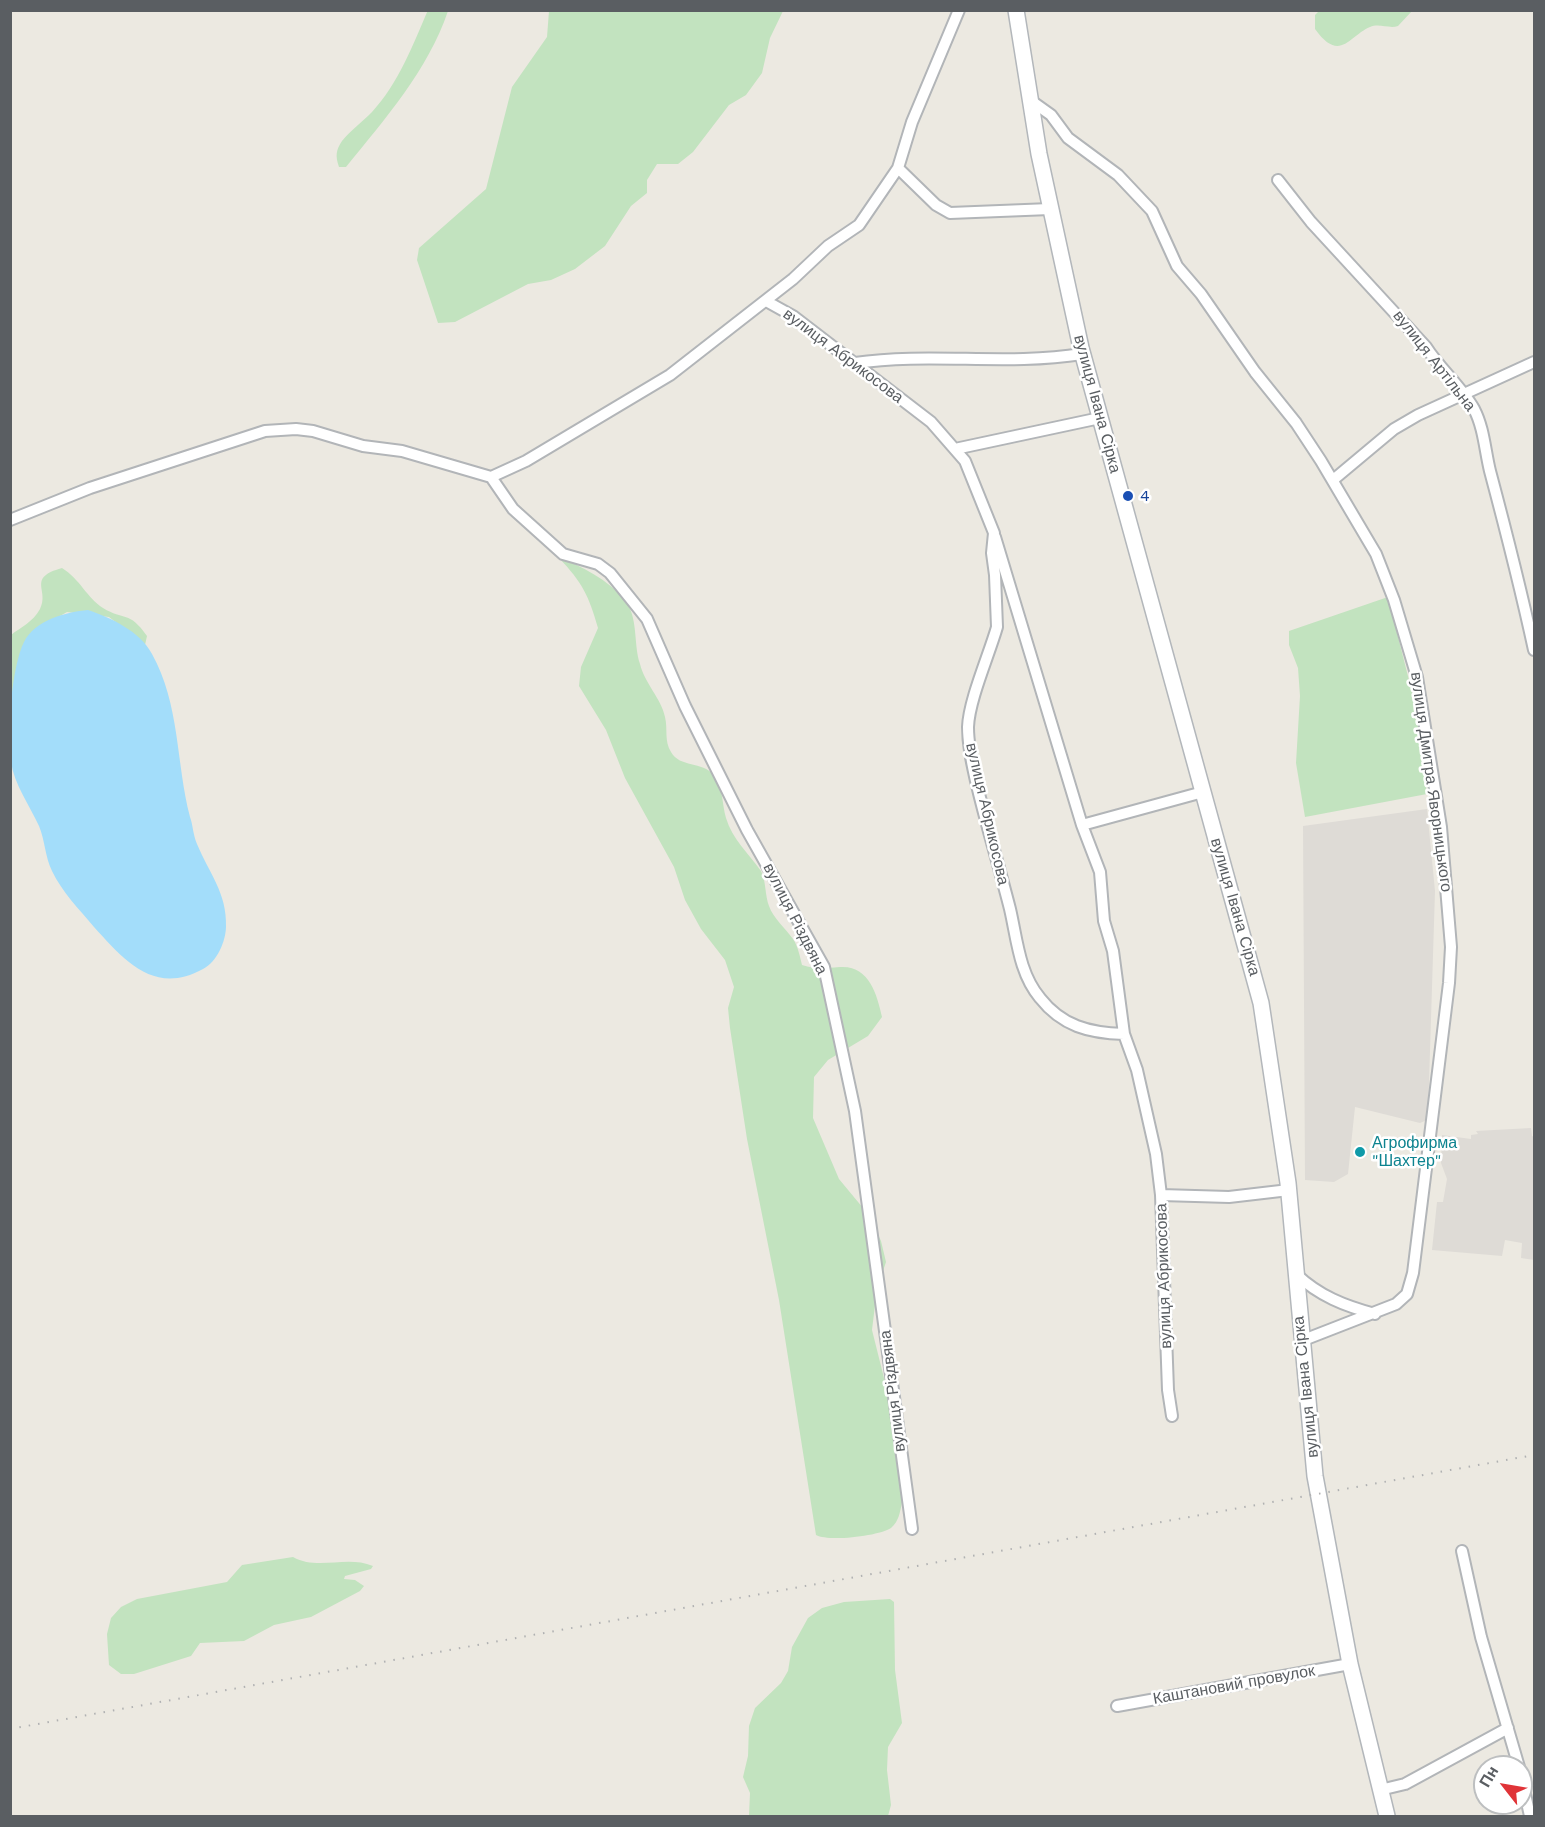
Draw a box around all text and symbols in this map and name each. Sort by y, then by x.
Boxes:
street label: вулиця Абрикосова [779,305,907,407]
street label: вулиця Артільна [1389,307,1479,415]
street label: вулиця Івана Сірка [1069,333,1125,475]
place label: 4 [1140,486,1150,506]
marker: 4 [1121,489,1135,503]
street label: вулиця Дмитра Яворницького [1406,671,1456,893]
street label: вулиця Абрикосова [961,741,1013,887]
street label: вулиця Івана Сірка [1206,836,1264,978]
street label: вулиця Різдвяна [759,860,831,978]
place label: Агрофирма "Шахтер" [1372,1133,1457,1171]
marker: Агрофирма "Шахтер" [1353,1145,1367,1159]
street label: вулиця Абрикосова [1152,1203,1176,1349]
street label: вулиця Івана Сірка [1289,1315,1323,1459]
street label: вулиця Різдвяна [876,1329,910,1453]
street label: Каштановий провулок [1151,1661,1317,1709]
north arrow [1473,1755,1533,1815]
text: Пн [1475,1763,1502,1790]

